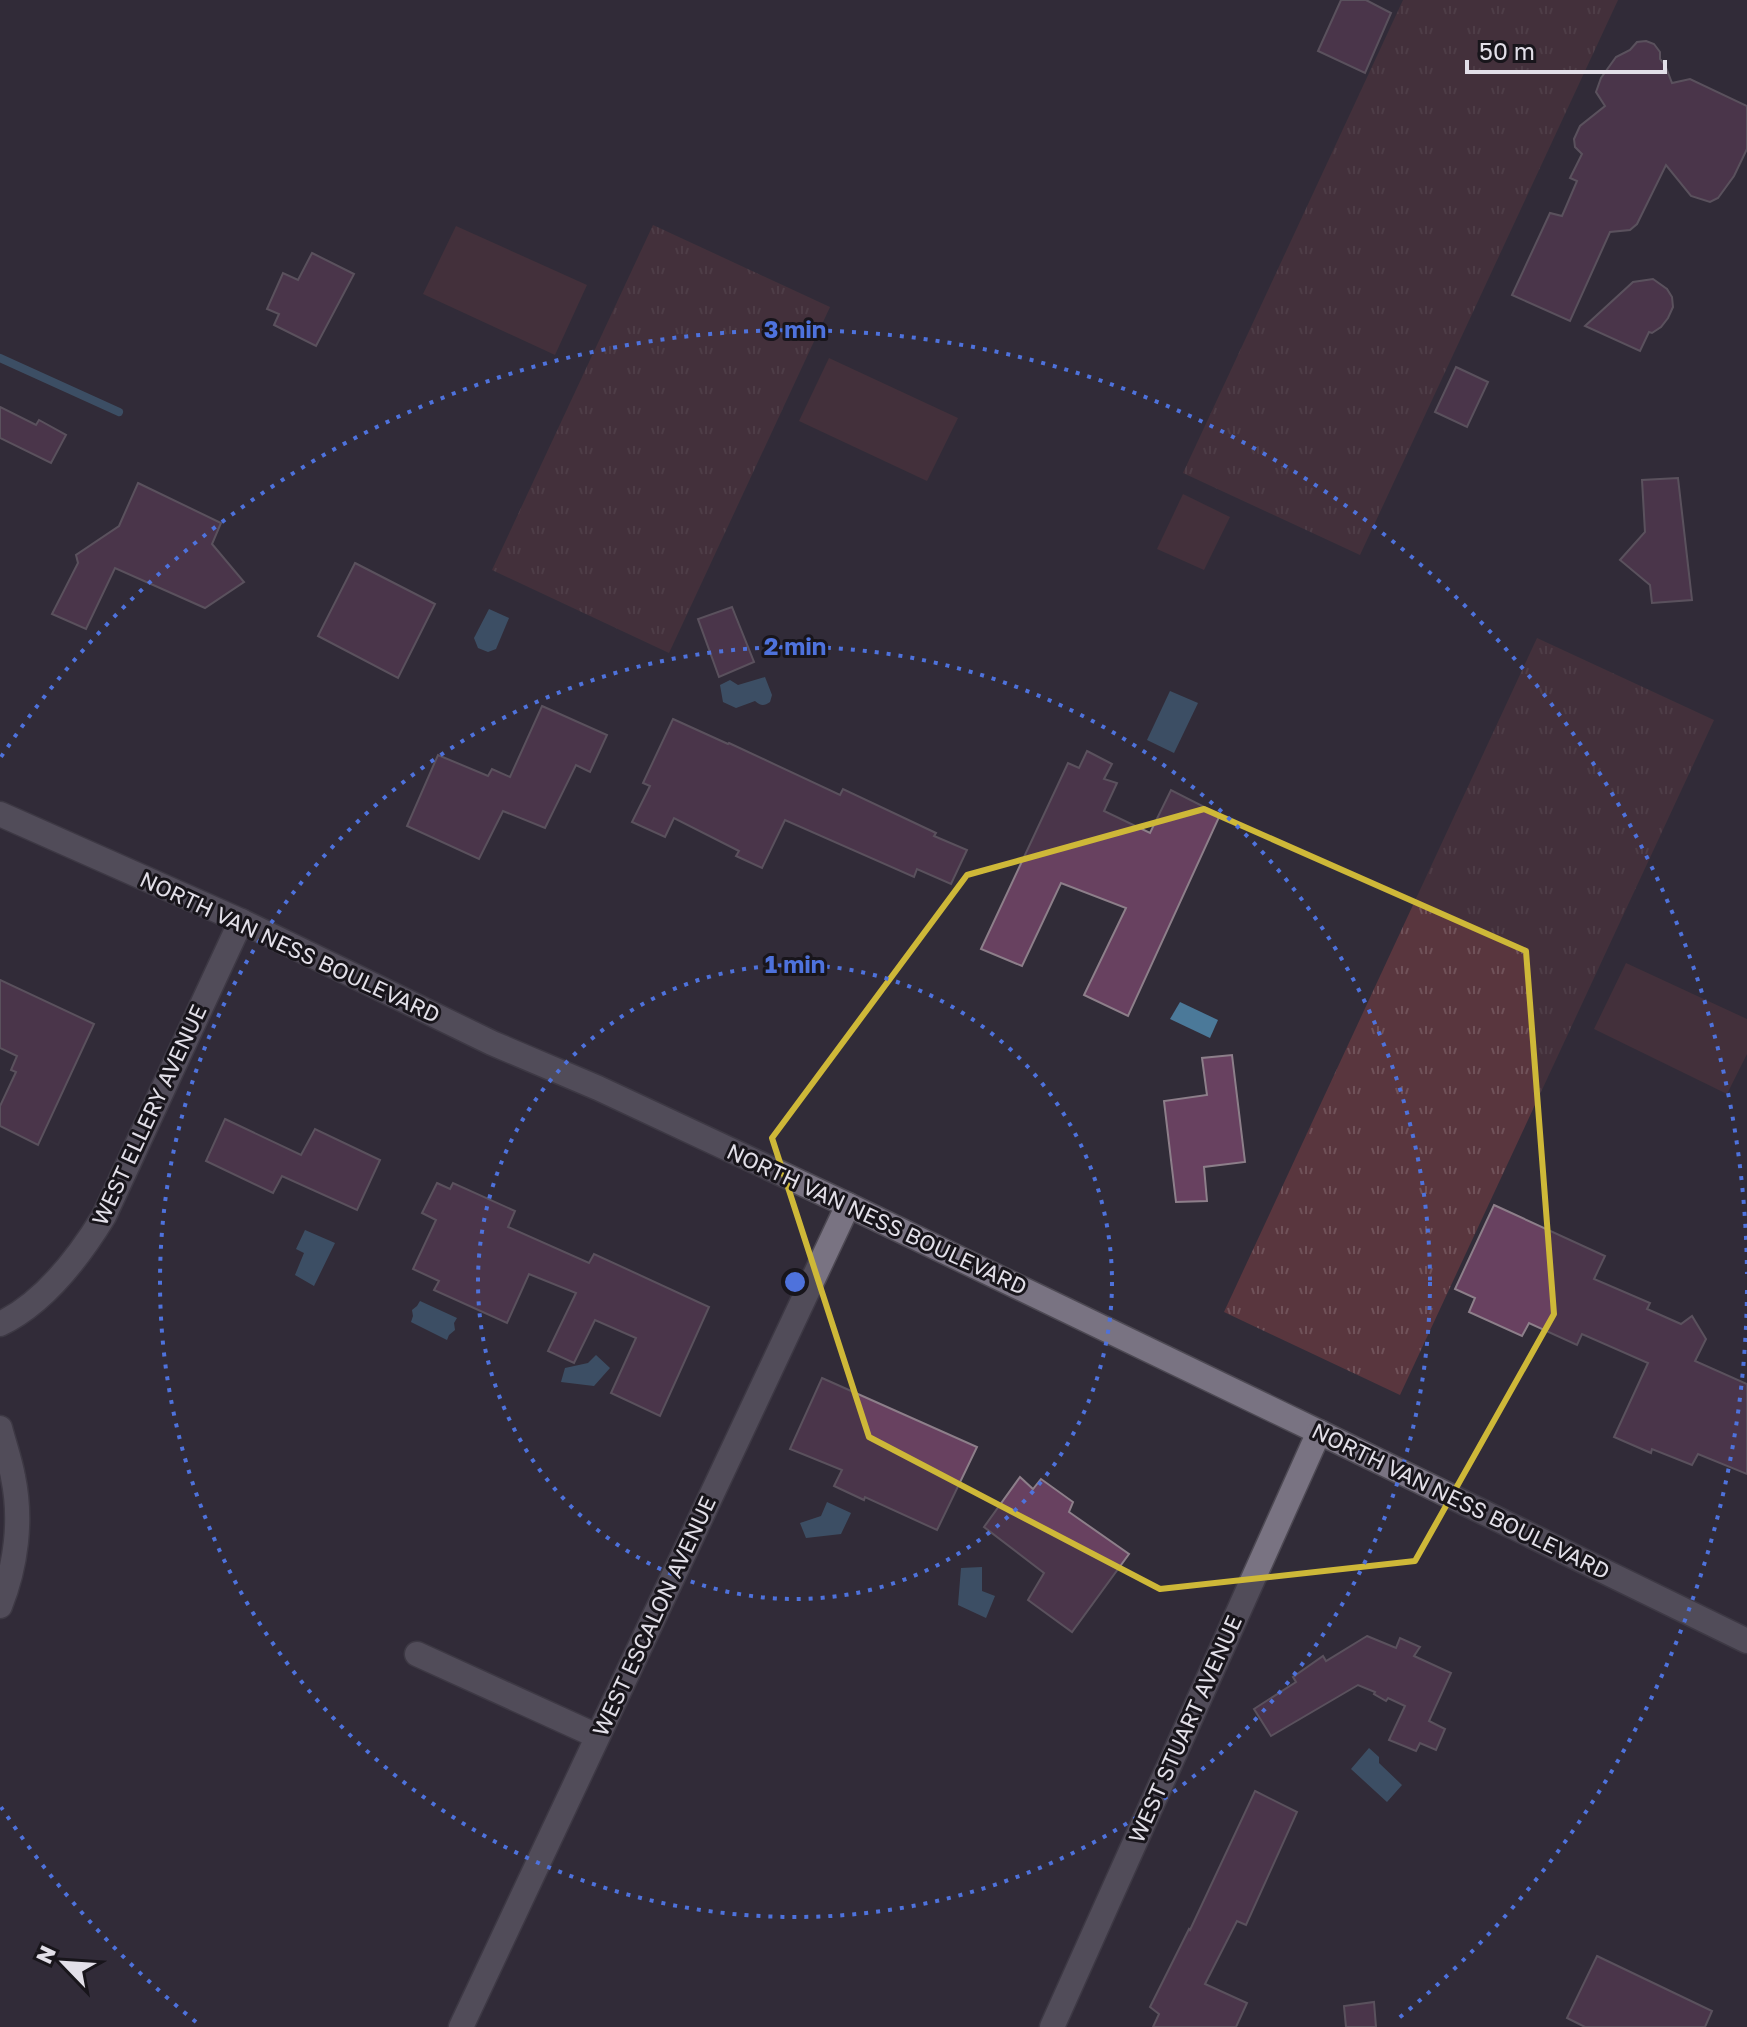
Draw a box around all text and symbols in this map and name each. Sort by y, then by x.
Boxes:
scale bar [1467,24,1665,74]
text: 50 m [1479,36,1535,65]
text: 3 min [764,314,826,343]
text: 2 min [764,631,826,660]
street label: NORTH VAN NESS BOULEVARD [136,865,445,1028]
text: 1 min [765,949,825,978]
street label: WEST ELLERY AVENUE [85,1000,212,1229]
street label: NORTH VAN NESS BOULEVARD [723,1137,1032,1300]
centre of rings [781,1268,809,1296]
street label: NORTH VAN NESS BOULEVARD [1308,1416,1615,1585]
street label: WEST ESCALON AVENUE [586,1492,721,1740]
street label: WEST STUART AVENUE [1122,1611,1247,1847]
north arrow [24,1923,104,2003]
text: N [30,1941,61,1968]

